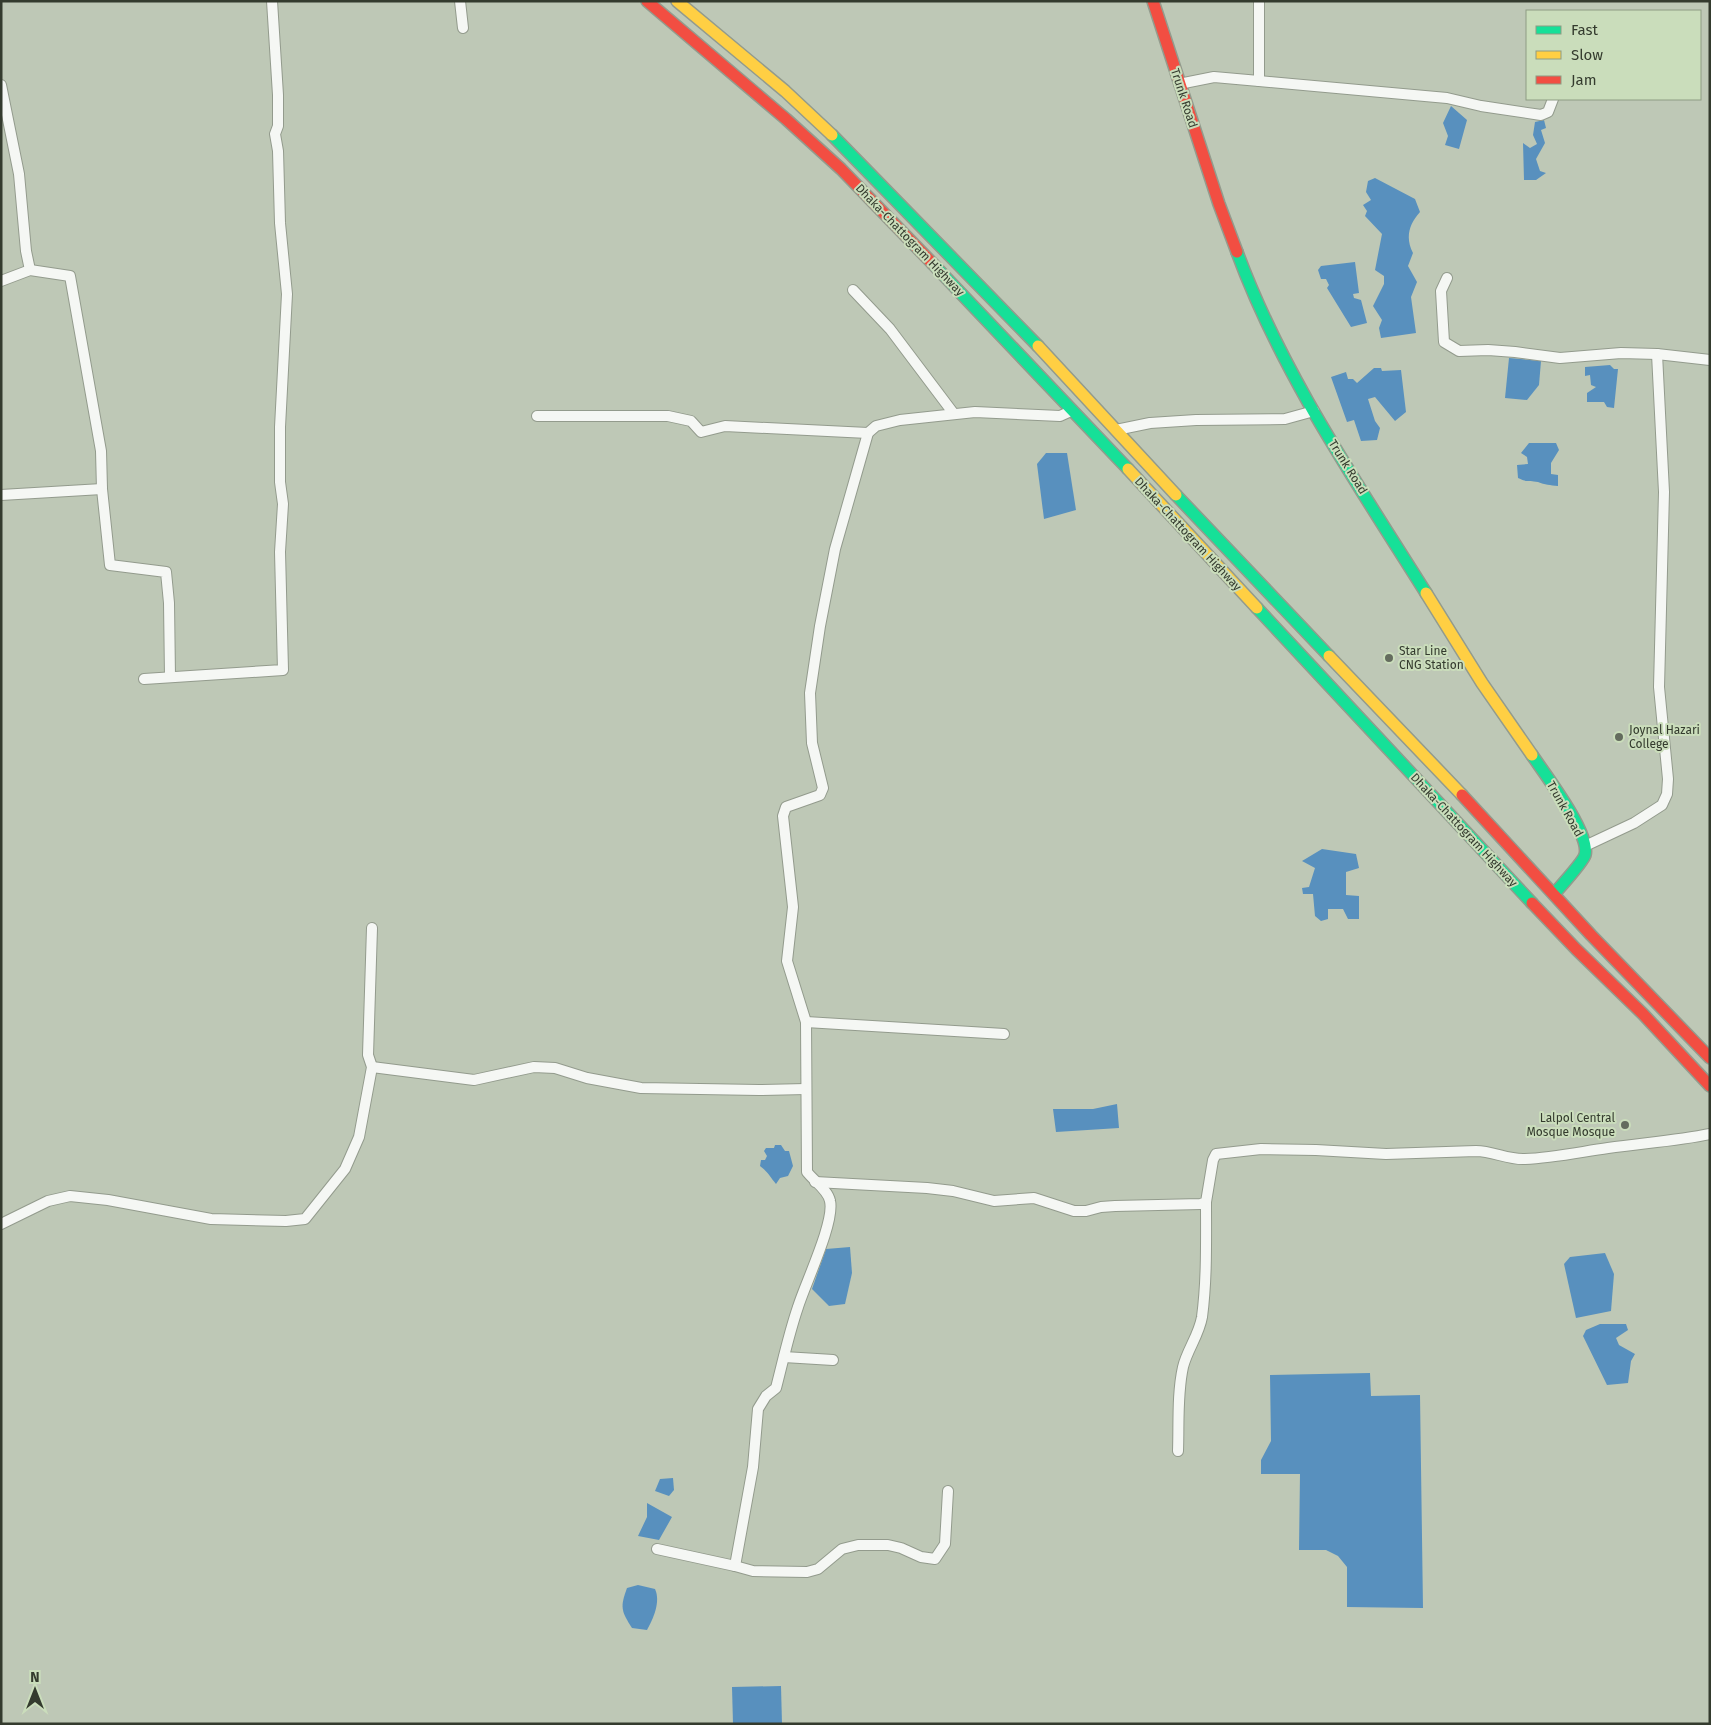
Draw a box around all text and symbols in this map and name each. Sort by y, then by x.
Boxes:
legend [1526,10,1701,100]
text: Fast [1571,21,1598,39]
text: Slow [1571,46,1603,64]
street label: Trunk Road [1168,67,1200,129]
text: Jam [1571,71,1597,89]
street label: Dhaka-Chattogram Highway [853,181,967,299]
street label: Trunk Road [1326,437,1370,497]
street label: Dhaka-Chattogram Highway [1132,474,1244,594]
place label: Star Line CNG Station [1399,644,1464,672]
marker: Star Line CNG Station [1383,652,1395,664]
place label: Joynal Hazari College [1629,723,1700,751]
marker: Joynal Hazari College [1613,731,1625,743]
street label: Dhaka-Chattogram Highway [1408,770,1520,890]
street label: Trunk Road [1544,779,1586,839]
place label: Lalpol Central Mosque Mosque [1527,1111,1615,1139]
marker: Lalpol Central Mosque Mosque [1619,1119,1631,1131]
north arrow [10,1665,60,1715]
text: N [30,1669,40,1686]

